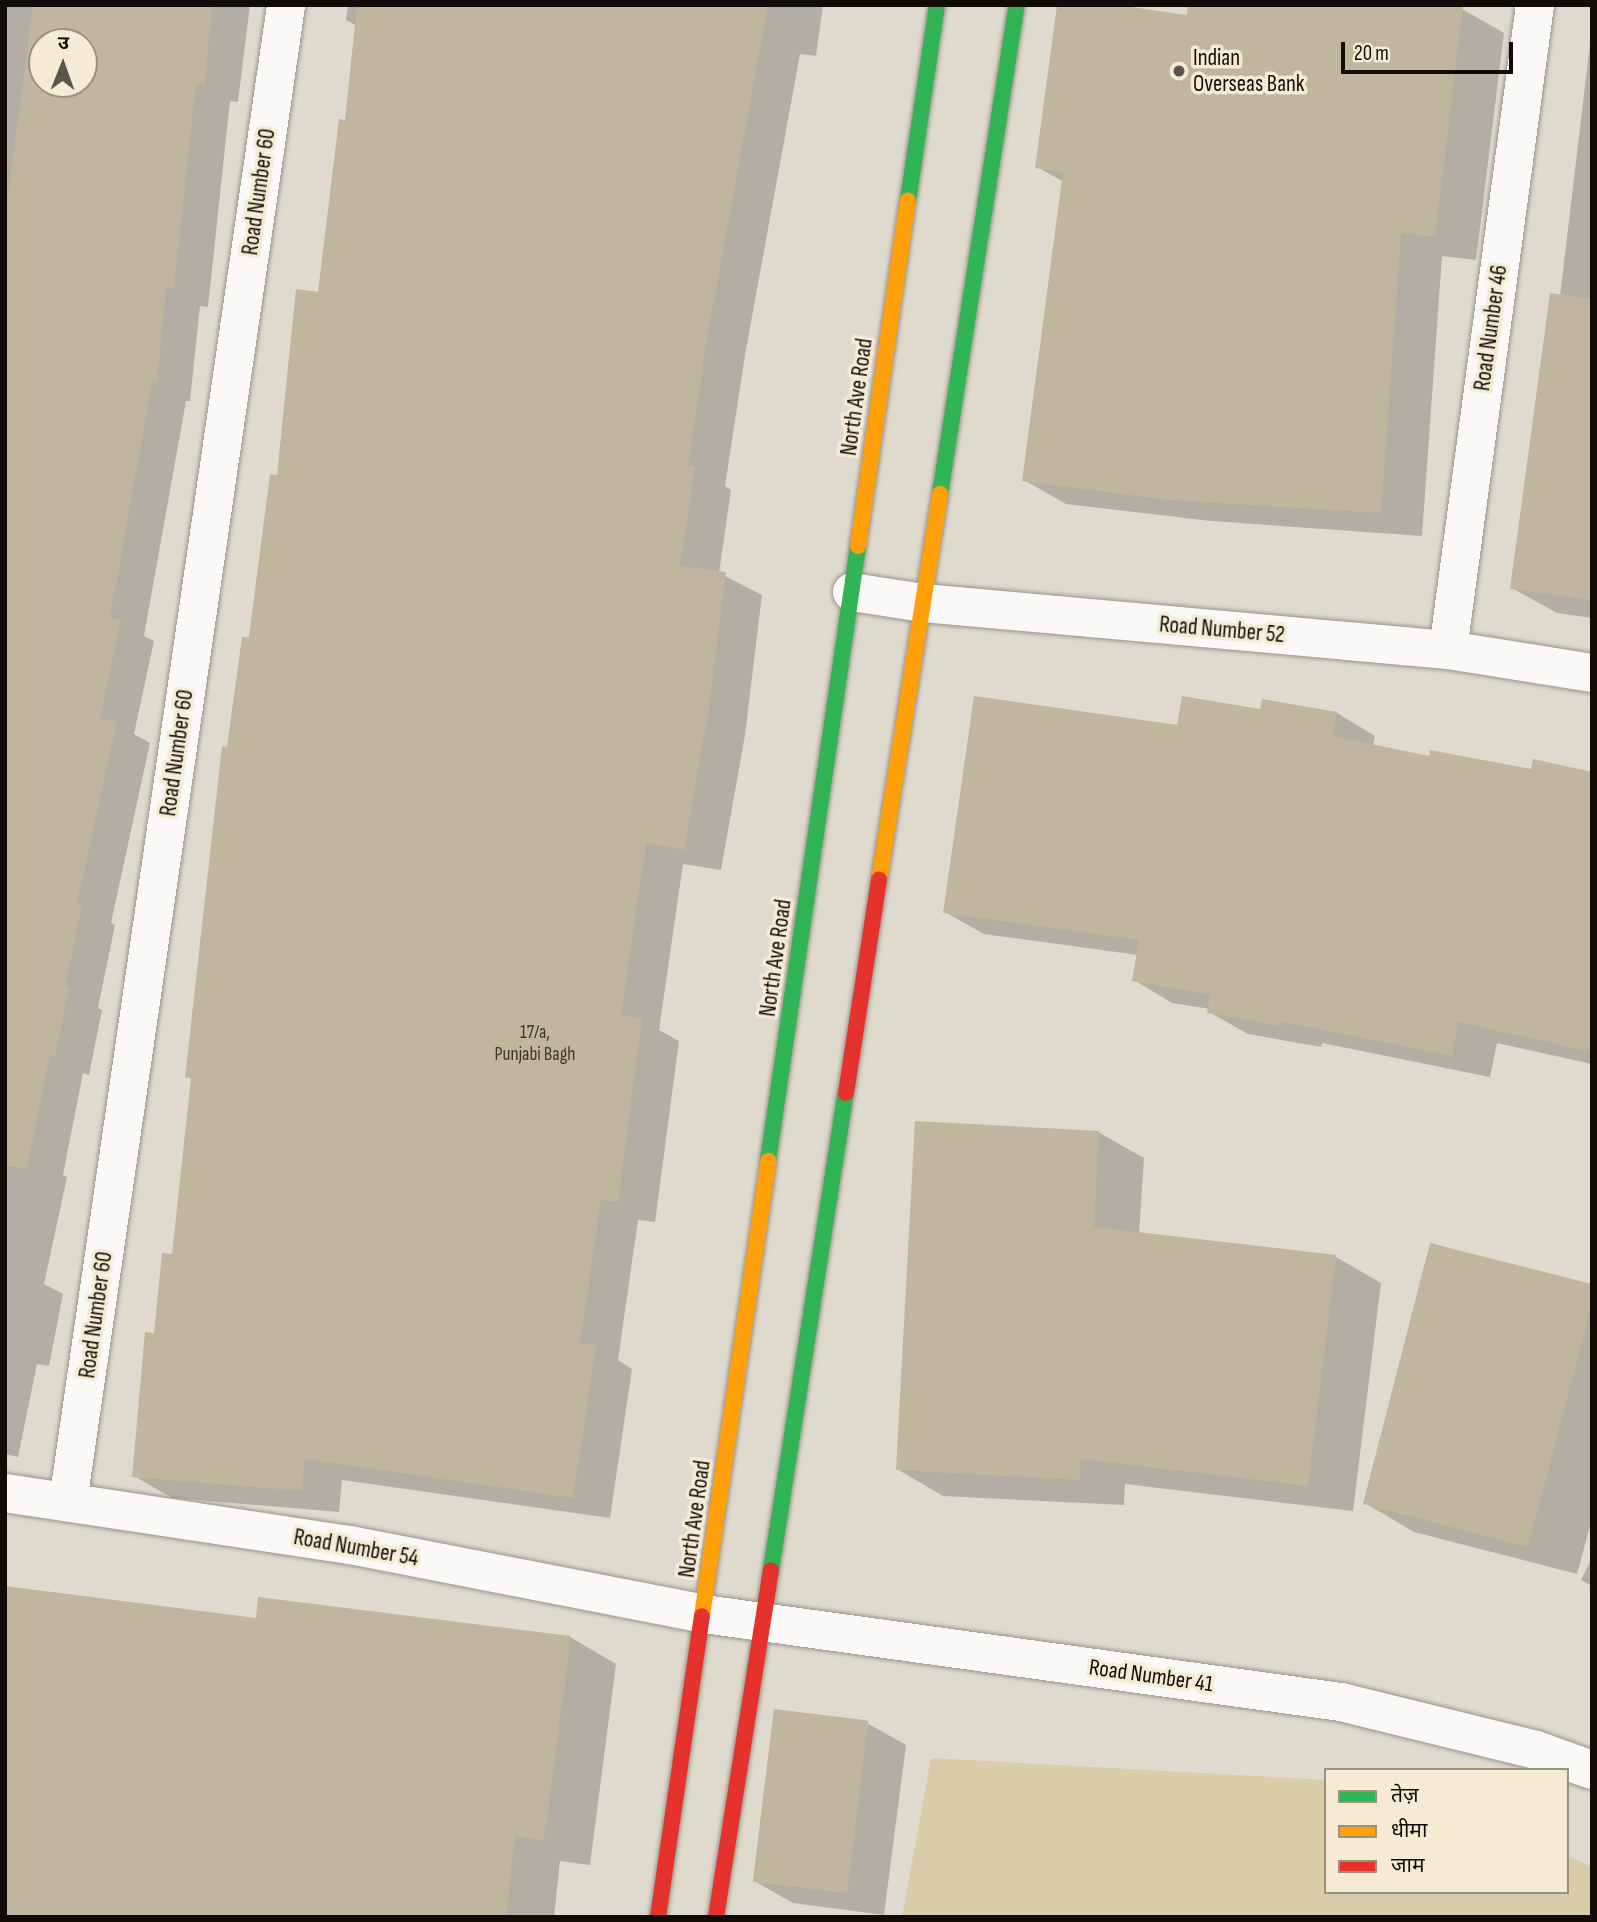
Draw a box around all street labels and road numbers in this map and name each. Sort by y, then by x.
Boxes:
street label: Road Number 60 [236,127,282,257]
street label: Road Number 46 [1469,263,1513,393]
street label: North Ave Road [835,337,879,457]
street label: Road Number 52 [1158,611,1286,649]
street label: Road Number 60 [154,688,200,818]
street label: North Ave Road [754,898,798,1018]
street label: Road Number 60 [73,1250,119,1380]
street label: North Ave Road [673,1459,717,1579]
street label: Road Number 54 [292,1523,420,1573]
street label: Road Number 41 [1087,1654,1215,1698]

